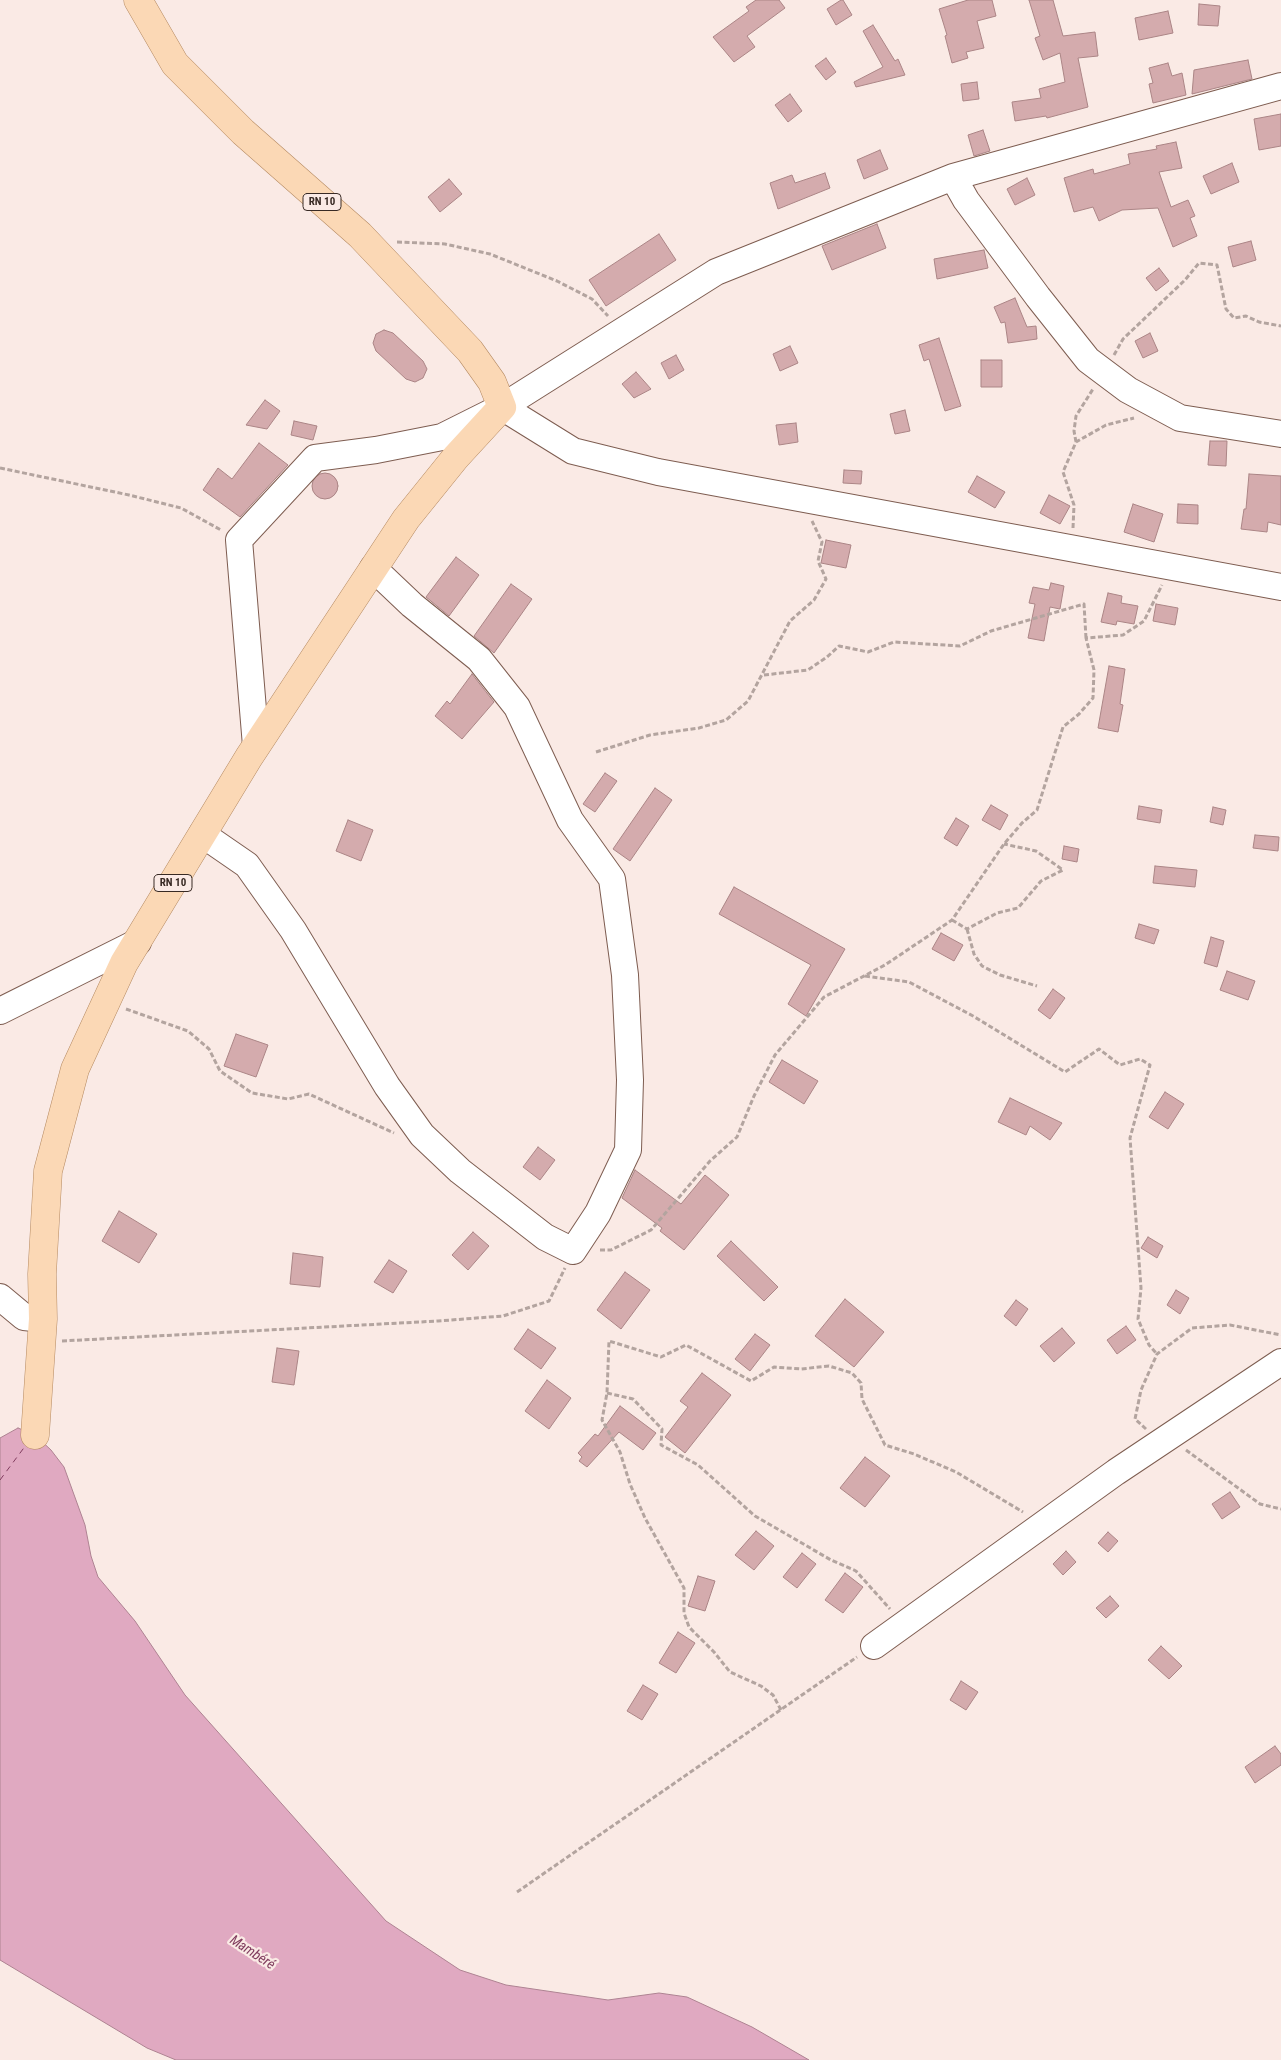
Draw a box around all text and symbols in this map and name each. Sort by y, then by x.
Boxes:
road number: RN 10 [303,193,341,210]
road number: RN 10 [154,874,192,891]
water label: Mambéré [226,1932,278,1974]

